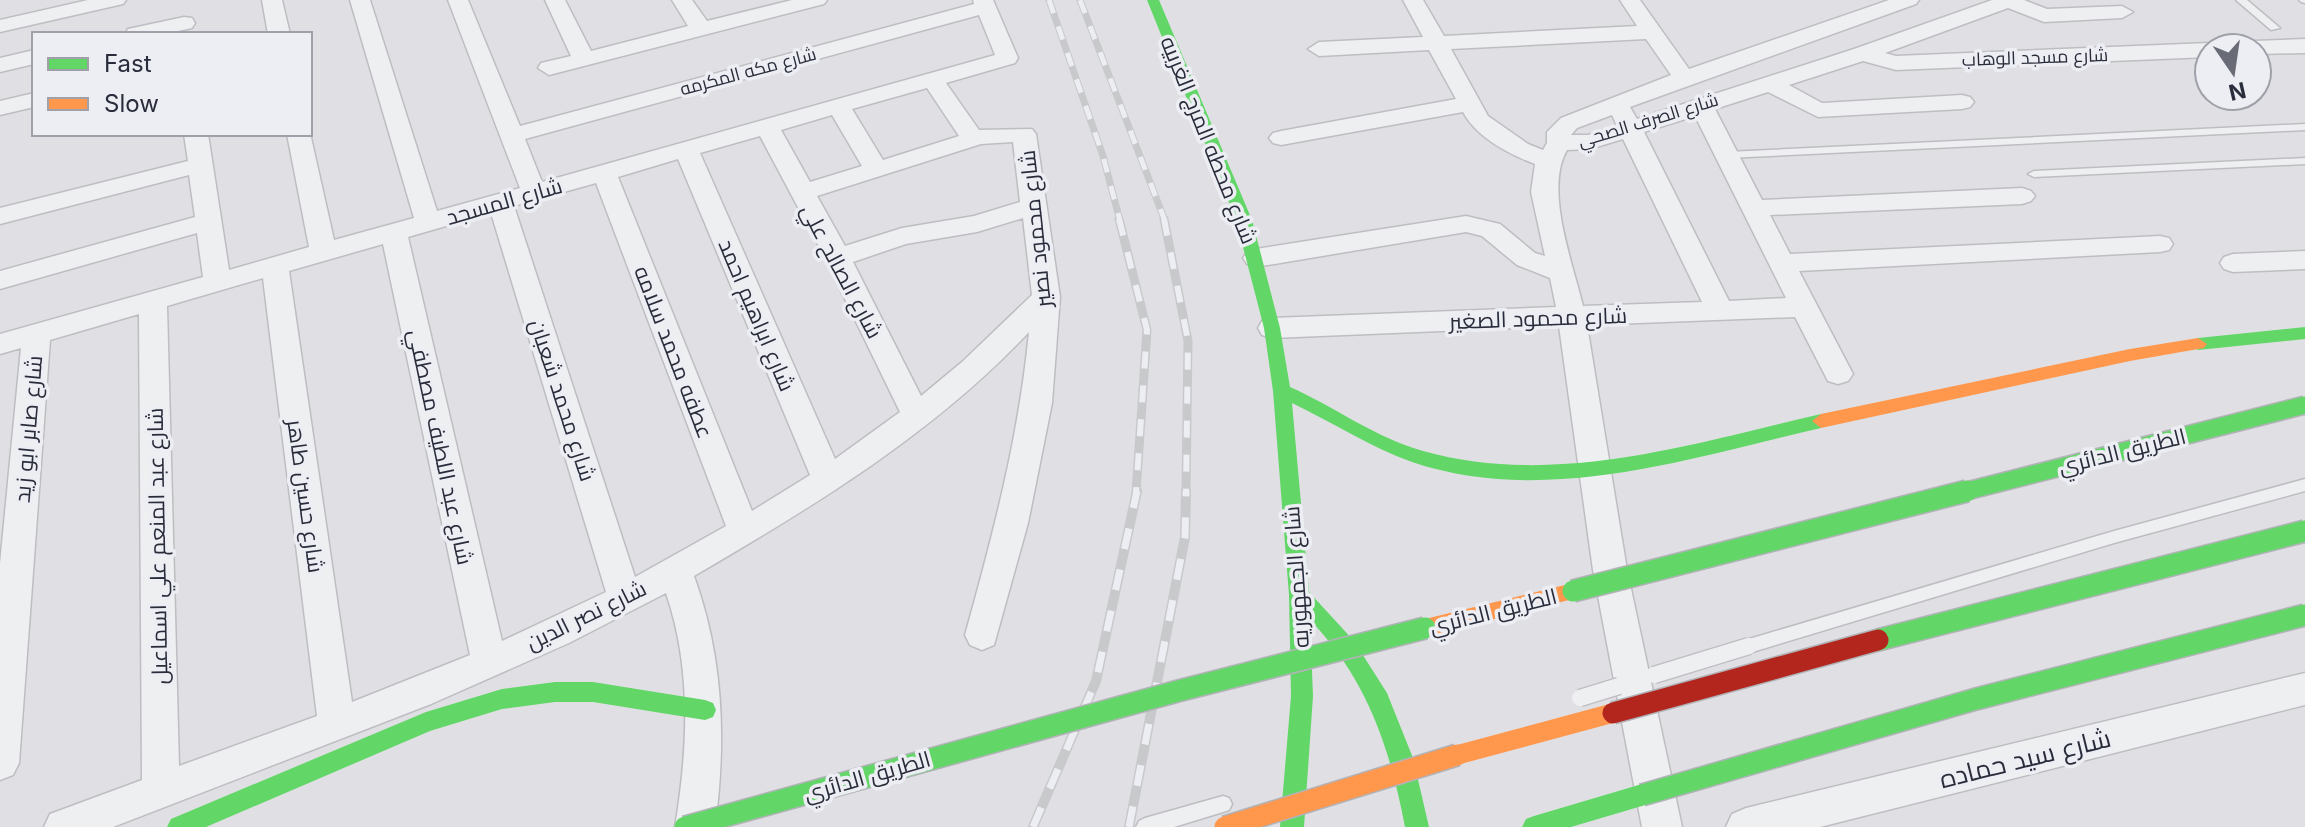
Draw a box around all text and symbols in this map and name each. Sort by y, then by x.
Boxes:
legend [32,32,312,136]
street label: شارع محطه المرج الغربيه [1154,32,1263,248]
north arrow [2193,32,2273,112]
street label: شارع مكه المكرمه [678,43,819,101]
street label: شارع مسجد الوهاب [1961,44,2109,72]
text: Fast [104,49,152,78]
text: N [2226,77,2249,106]
text: Slow [104,89,159,118]
street label: شارع الصرف الصحي [1575,89,1722,155]
street label: شارع محمود نصير [1014,149,1058,311]
street label: شارع المسجد [443,172,566,232]
street label: شارع الصالح علي [792,199,888,344]
street label: شارع ابراهيم احمد [711,235,801,396]
street label: عطفه محمد سلامه [629,262,719,442]
street label: شارع محمود الصغير [1446,302,1628,336]
street label: شارع محمد شعبان [523,316,601,485]
street label: شارع عبد اللطيف مصطفي [399,327,479,568]
street label: شارع صابر ابو زيد [9,354,49,504]
street label: شارع عبد المنعم علي اسماعيل [142,407,176,685]
street label: شارع حسين طاهر [280,416,330,575]
street label: الطريق الدائري [2056,423,2189,483]
street label: شارع الجمهوريه [1278,505,1316,649]
street label: شارع نصر الدين [522,575,651,657]
street label: الطريق الدائري [1427,583,1560,643]
street label: شارع سيد حماده [1936,722,2114,796]
street label: الطريق الدائري [801,746,934,810]

